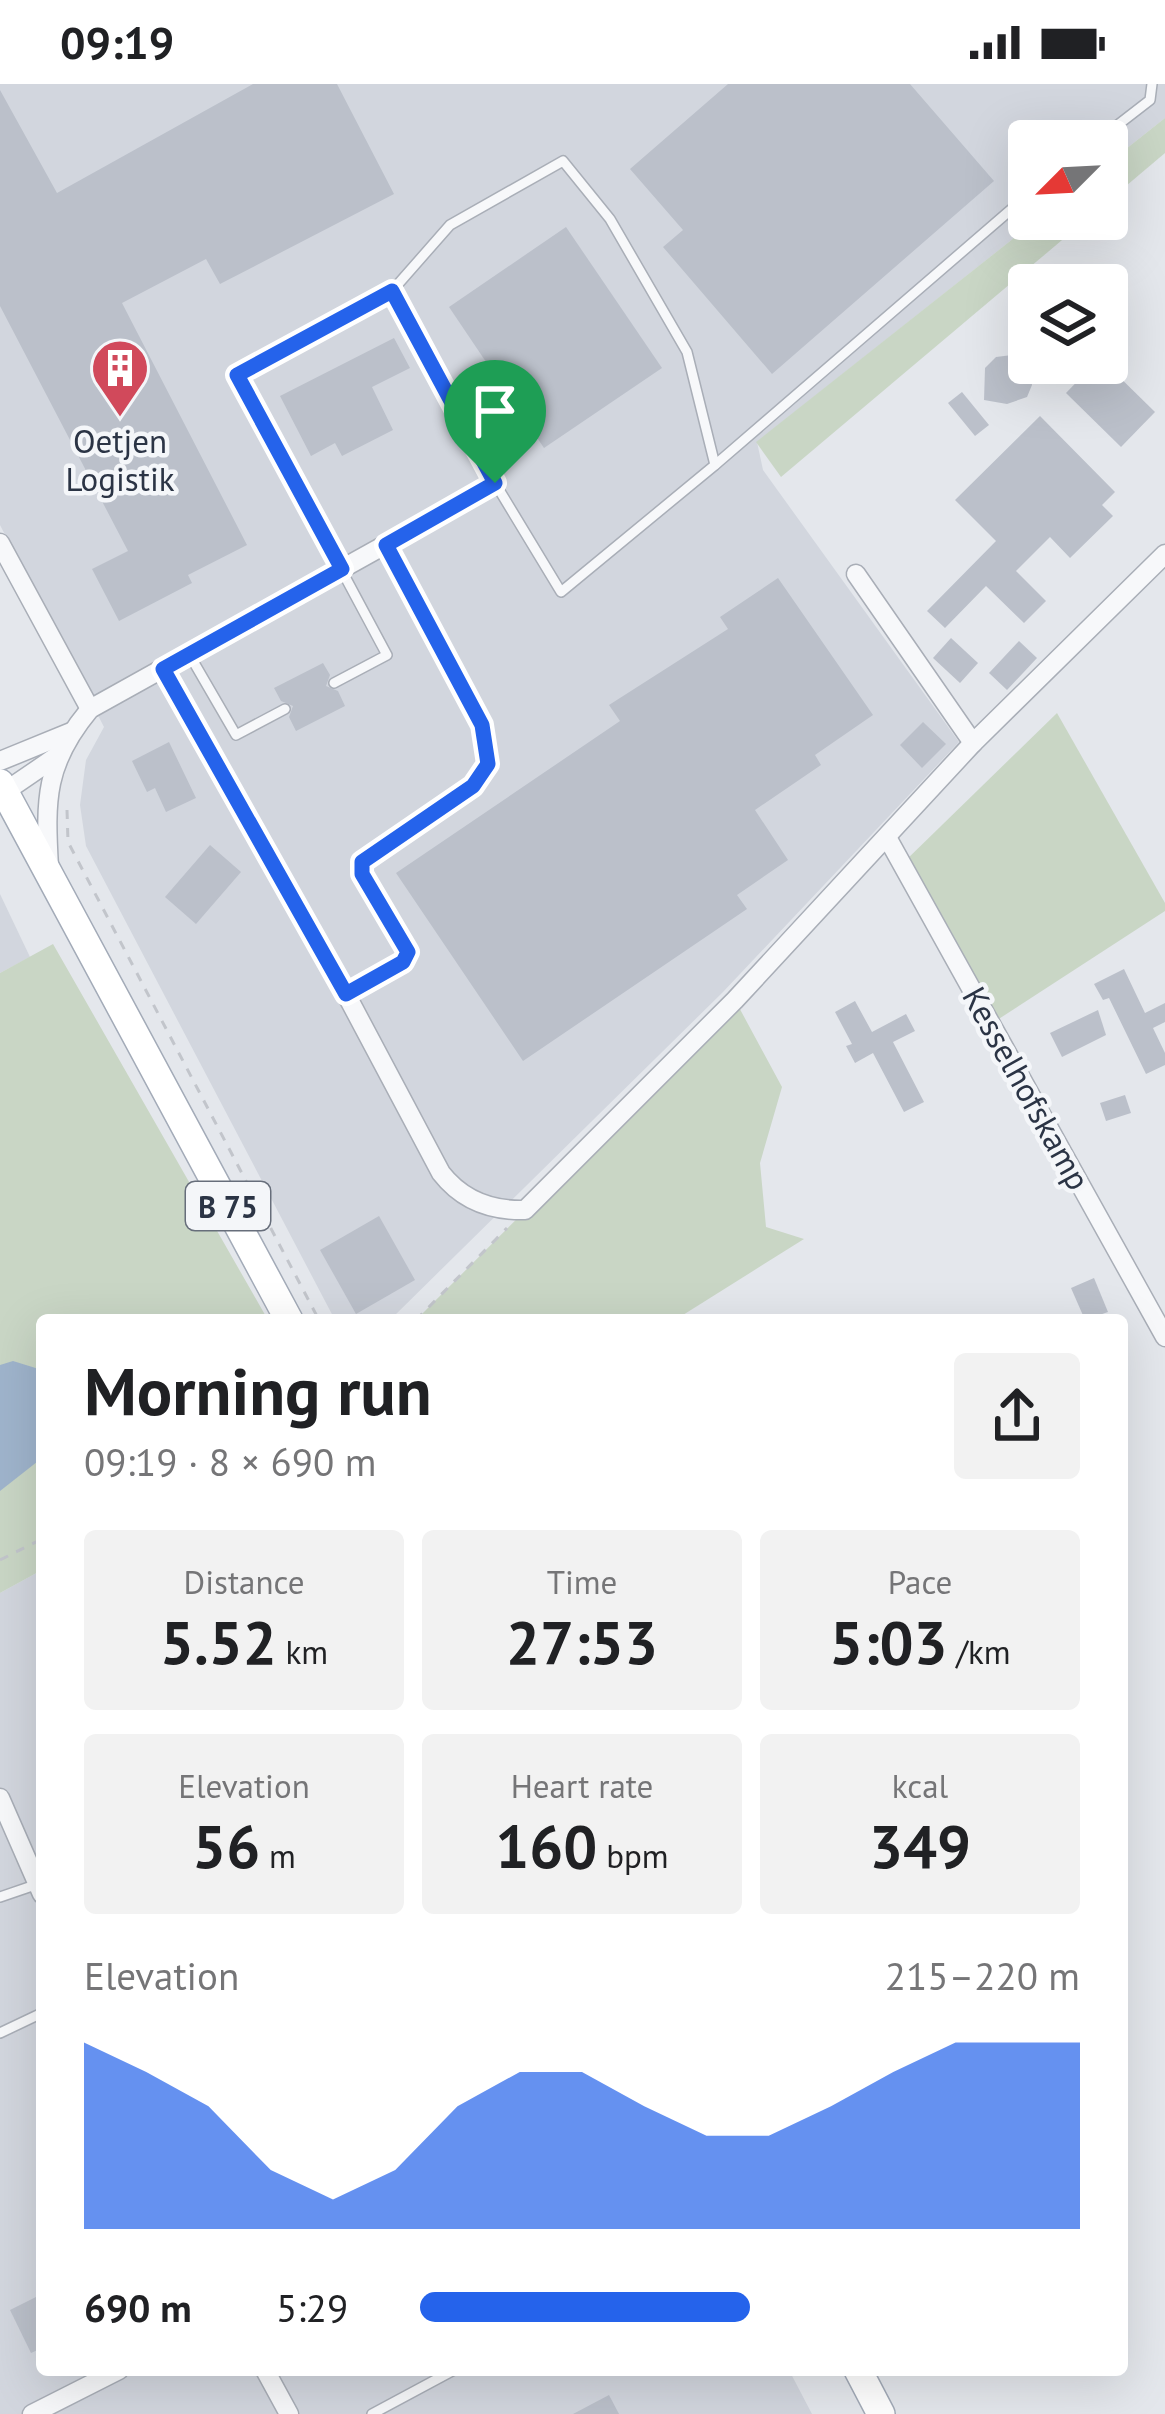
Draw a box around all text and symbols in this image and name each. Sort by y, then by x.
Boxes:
text: 09:19 [60,13,174,71]
north arrow [1008,120,1128,240]
map controls [1008,120,1128,384]
button: layers [1008,264,1128,384]
building icon: Oetjen Logistik [89,337,151,419]
pin [444,360,546,483]
icon: arrive [462,378,528,444]
place label: Oetjen Logistik [65,419,175,500]
street label: Kesselhofskamp [953,979,1101,1197]
road number: B 75 [186,1182,270,1230]
text: Morning run [84,1348,432,1433]
button: share [954,1353,1080,1479]
text: 09:19 · 8 × 690 m [84,1436,376,1487]
text: Distance [184,1560,304,1603]
text: Time [547,1560,617,1603]
text: Pace [888,1560,952,1603]
text: 5.52 [160,1603,277,1681]
text: 27:53 [506,1603,658,1681]
text: 5:03 [829,1603,948,1681]
text: km [277,1630,328,1673]
text: /km [948,1630,1011,1673]
text: Elevation [178,1764,310,1807]
text: Heart rate [511,1764,653,1807]
text: kcal [892,1764,948,1807]
text: 56 [192,1807,260,1885]
text: 160 [495,1807,597,1885]
text: 349 [869,1807,971,1885]
text: m [260,1834,296,1877]
text: bpm [597,1834,669,1877]
text: Elevation [84,1950,239,2001]
text: 215–220 m [885,1950,1080,2001]
text: 690 m [84,2282,192,2333]
text: 5:29 [276,2282,348,2333]

